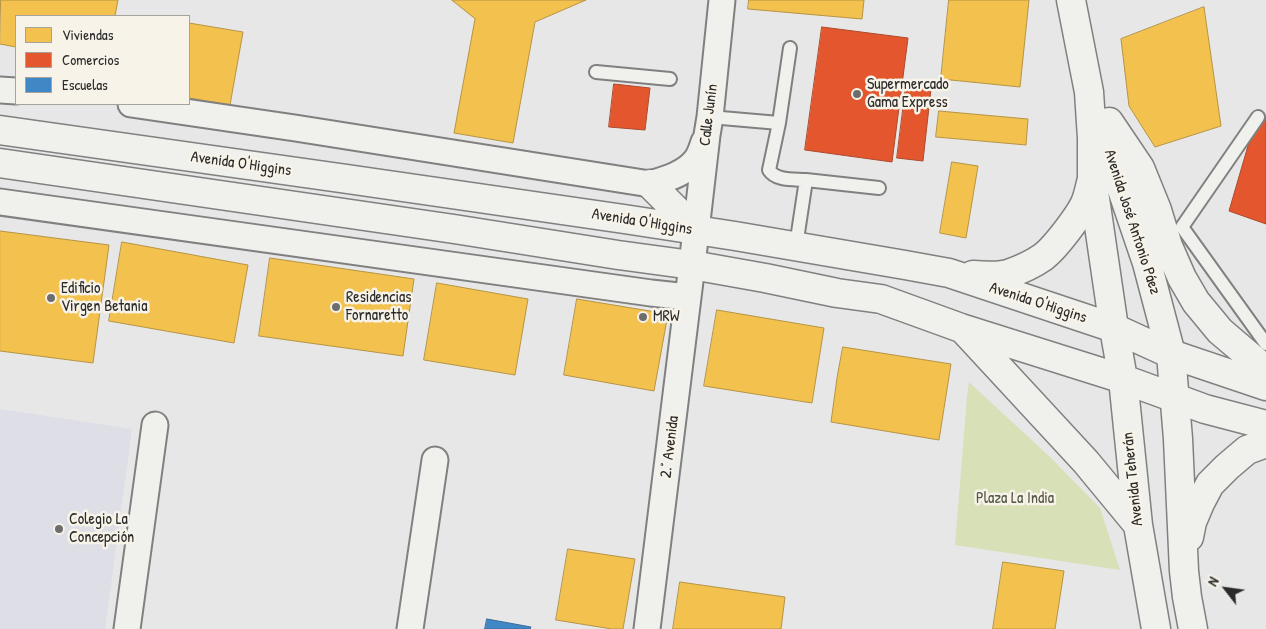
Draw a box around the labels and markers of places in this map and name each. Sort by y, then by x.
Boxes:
place label: Supermercado Gama Express [867,75,949,113]
marker: Supermercado Gama Express [851,88,863,100]
place label: Edificio Virgen Betania [61,279,147,317]
place label: Residencias Fornaretto [346,288,411,326]
marker: Edificio Virgen Betania [45,292,57,304]
marker: Residencias Fornaretto [330,301,342,313]
place label: MRW [653,307,680,327]
marker: MRW [637,311,649,323]
place label: Colegio La Concepción [69,510,134,548]
marker: Colegio La Concepción [53,523,65,535]

